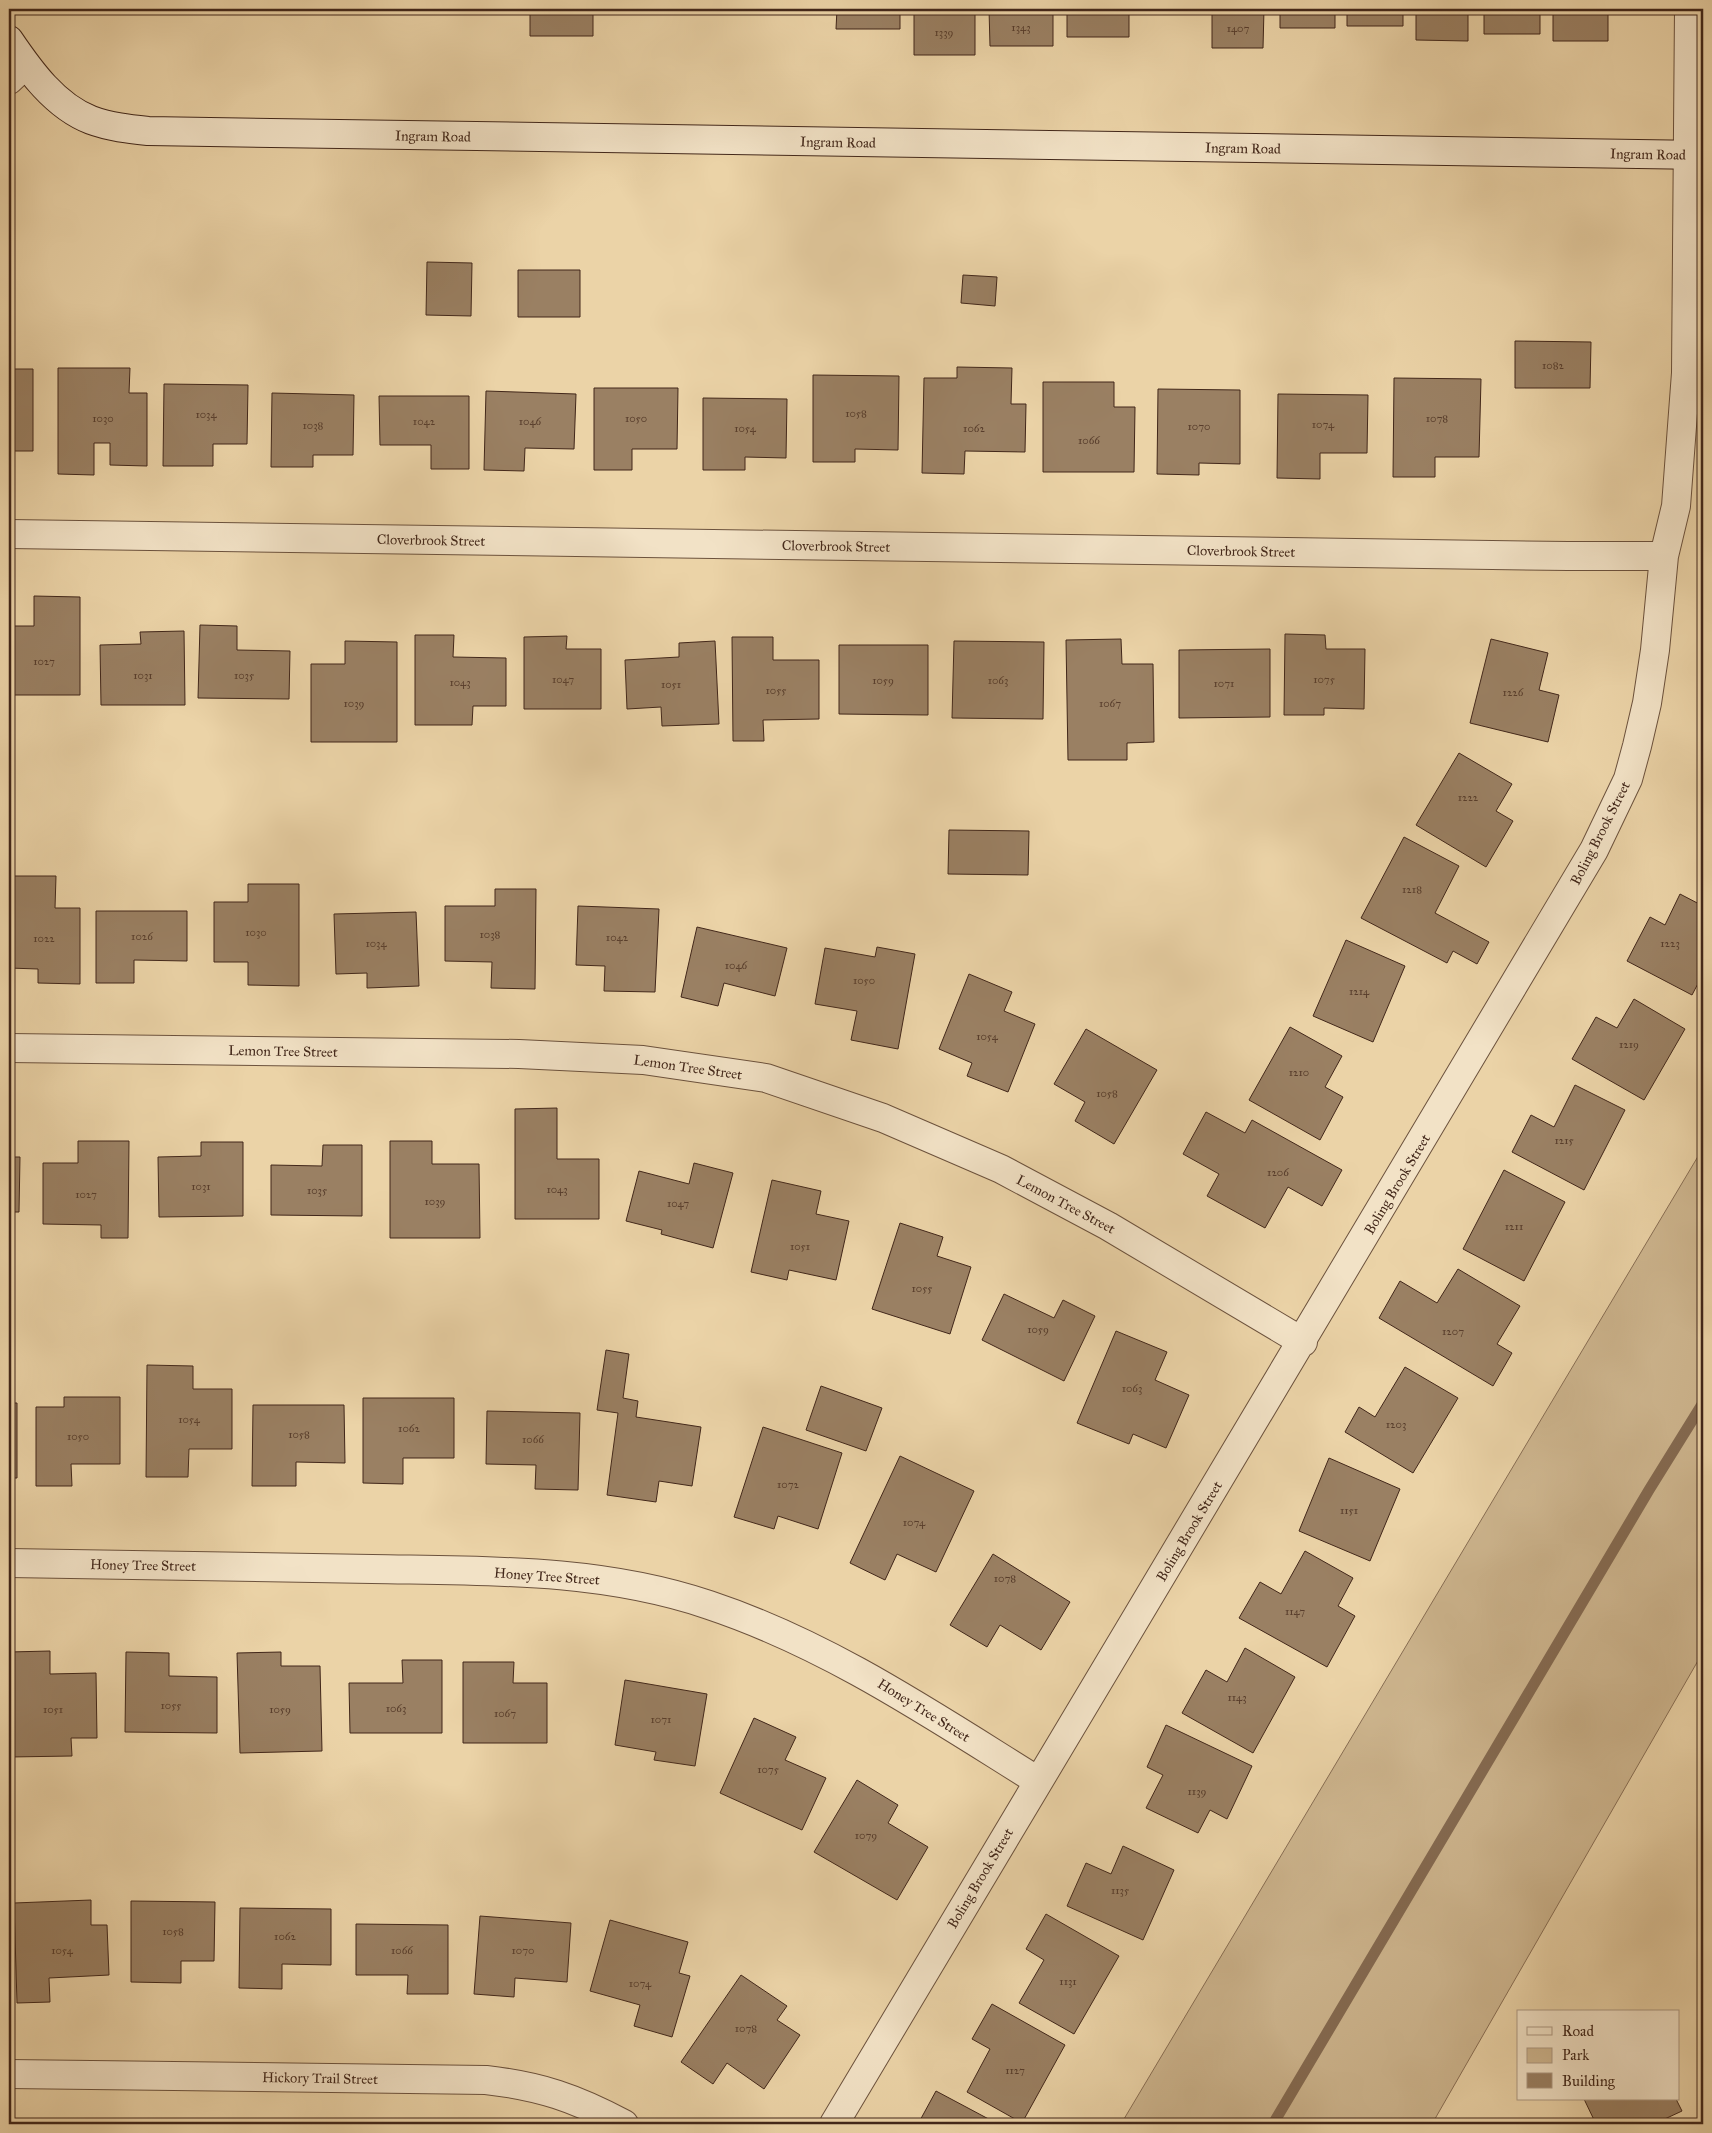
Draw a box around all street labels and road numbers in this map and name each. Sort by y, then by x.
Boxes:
street label: Ingram Road [395,127,471,146]
street label: Ingram Road [800,133,876,152]
street label: Ingram Road [1205,139,1281,158]
street label: Ingram Road [1610,145,1686,164]
street label: Cloverbrook Street [377,531,485,550]
street label: Cloverbrook Street [782,537,890,556]
street label: Cloverbrook Street [1187,542,1295,561]
street label: Boling Brook Street [1567,779,1634,888]
street label: Lemon Tree Street [228,1042,338,1061]
street label: Lemon Tree Street [633,1051,743,1084]
street label: Boling Brook Street [1361,1131,1434,1238]
street label: Lemon Tree Street [1013,1171,1118,1238]
street label: Boling Brook Street [1153,1478,1226,1585]
street label: Honey Tree Street [90,1556,196,1575]
street label: Honey Tree Street [494,1564,600,1589]
street label: Honey Tree Street [874,1675,973,1746]
street label: Boling Brook Street [944,1825,1017,1932]
street label: Hickory Trail Street [262,2069,378,2088]

